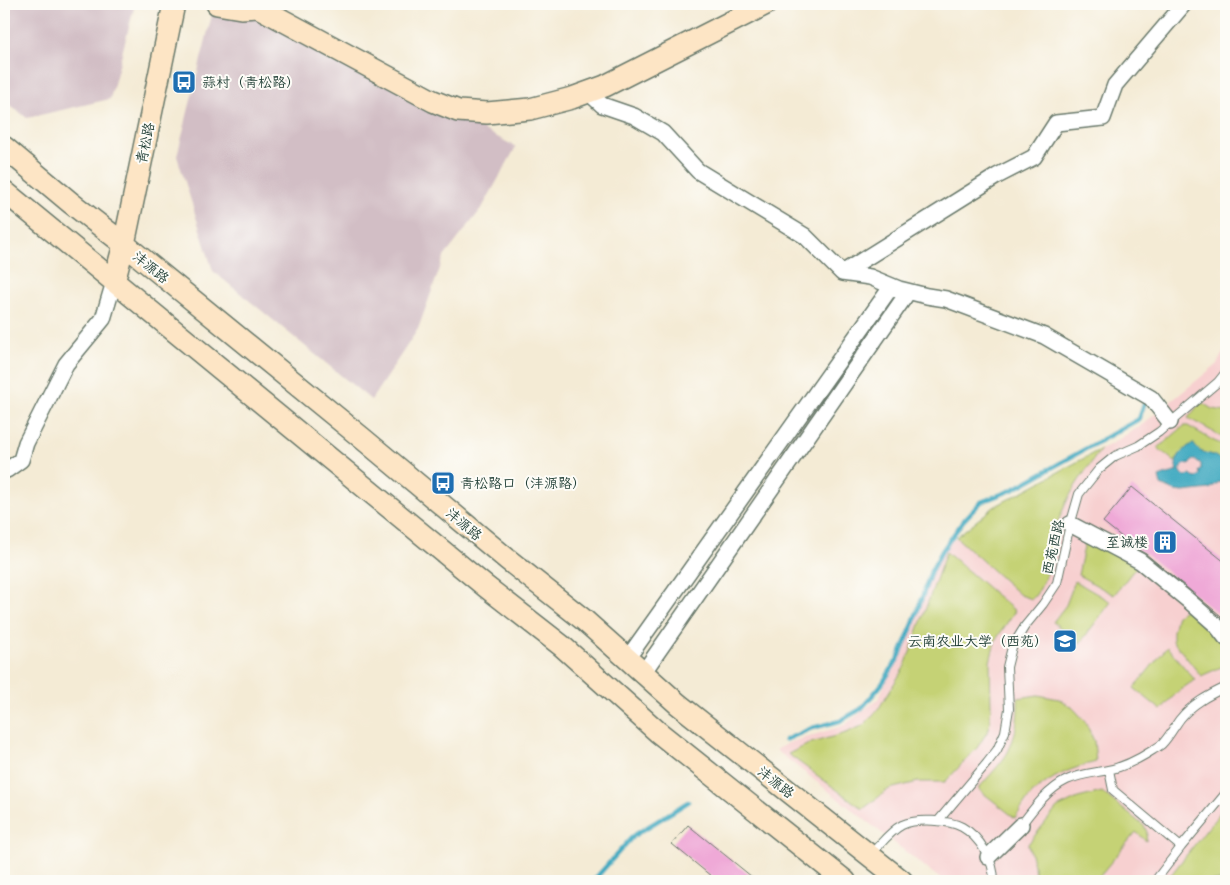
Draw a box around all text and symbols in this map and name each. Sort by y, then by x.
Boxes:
bus stop icon: 蒜村（青松路） [171,69,197,95]
place label: 蒜村（青松路） [202,73,300,91]
street label: 青松路 [132,121,158,165]
street label: 沣源路 [129,247,173,287]
bus stop icon: 青松路口（沣源路） [430,470,456,496]
place label: 青松路口（沣源路） [460,474,586,492]
street label: 沣源路 [442,504,486,544]
street label: 西苑西路 [1038,518,1068,576]
building icon: 至诚楼 [1152,529,1178,555]
place label: 至诚楼 [1106,533,1148,551]
school or university icon: 云南农业大学（西苑） [1052,628,1078,654]
place label: 云南农业大学（西苑） [908,632,1048,650]
street label: 沣源路 [754,762,798,802]

